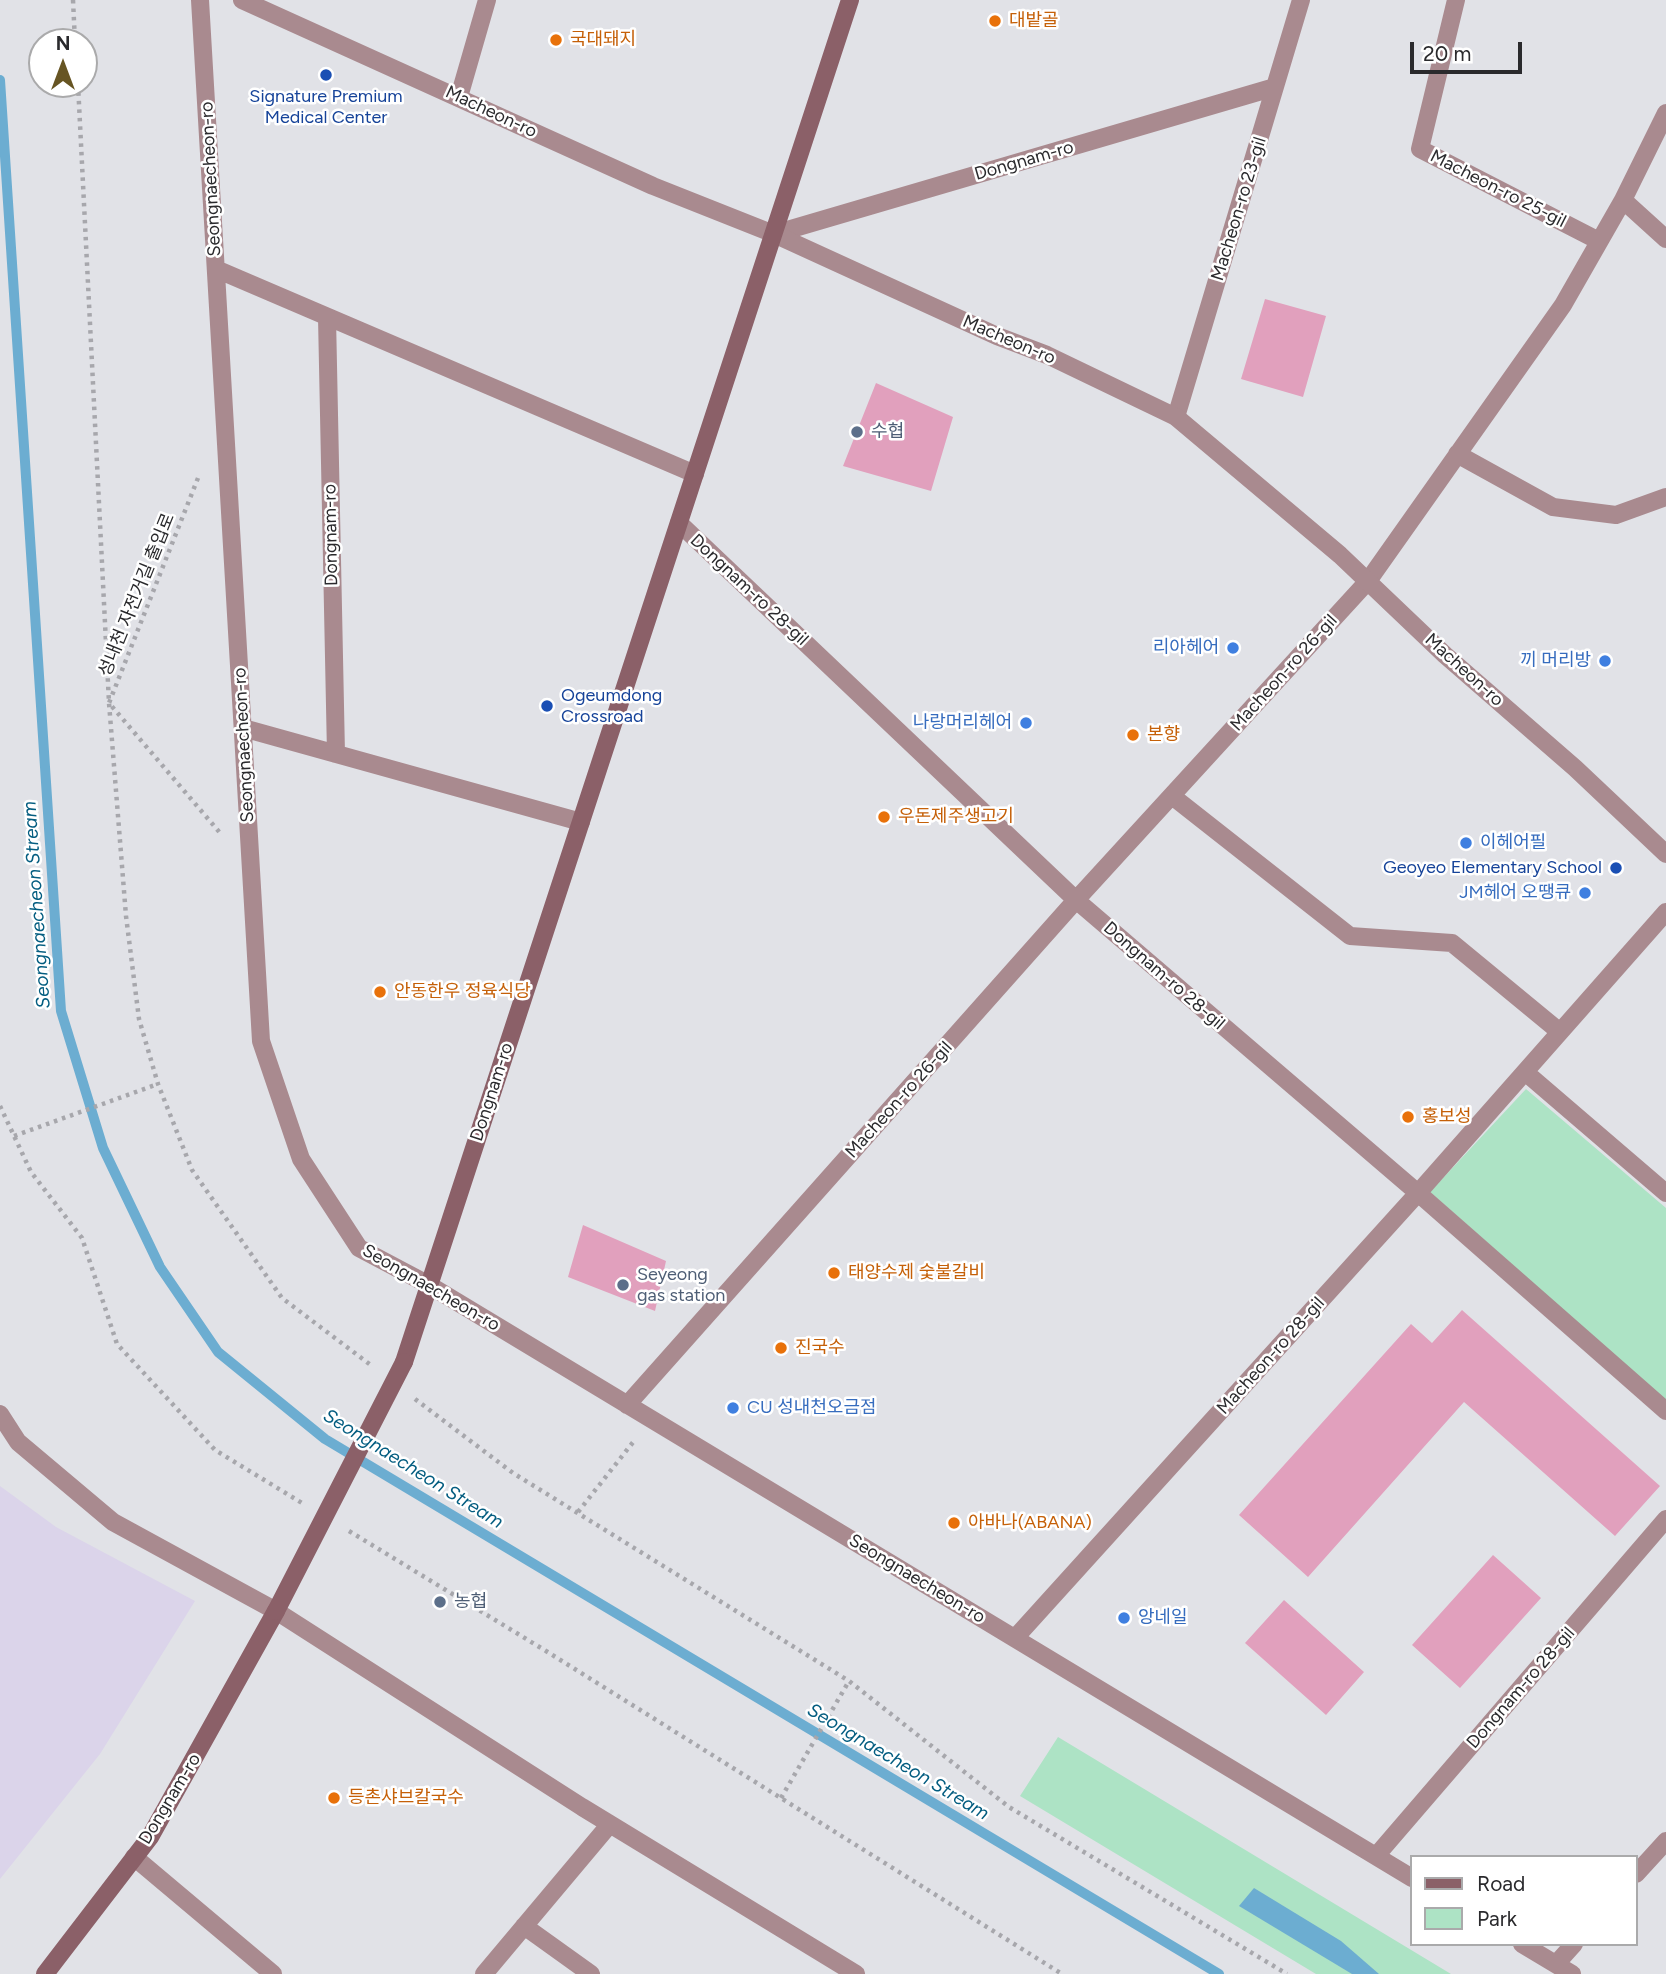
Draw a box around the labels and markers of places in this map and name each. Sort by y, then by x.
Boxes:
place label: 대밭골 [1009,10,1059,32]
marker: 대밭골 [987,13,1003,29]
place label: 국대돼지 [570,29,636,51]
marker: 국대돼지 [548,32,564,48]
marker: Signature Premium Medical Center [318,67,334,83]
place label: Signature Premium Medical Center [249,86,403,128]
place label: 수협 [871,421,904,443]
marker: 수협 [849,424,865,440]
place label: 리아헤어 [1153,637,1219,659]
marker: 리아헤어 [1225,640,1241,656]
place label: 끼 머리방 [1520,650,1591,672]
marker: 끼 머리방 [1597,653,1613,669]
place label: Ogeumdong Crossroad [561,685,662,728]
marker: Ogeumdong Crossroad [539,698,555,714]
place label: 나랑머리헤어 [913,712,1012,734]
marker: 나랑머리헤어 [1018,715,1034,731]
place label: 본향 [1147,724,1180,746]
marker: 본향 [1125,727,1141,743]
place label: 우돈제주생고기 [898,806,1014,828]
marker: 우돈제주생고기 [876,809,892,825]
place label: 이헤어필 [1480,832,1546,854]
marker: 이헤어필 [1458,835,1474,851]
place label: Geoyeo Elementary School [1383,857,1602,879]
marker: Geoyeo Elementary School [1608,860,1624,876]
place label: JM헤어 오땡큐 [1459,882,1571,904]
marker: JM헤어 오땡큐 [1577,885,1593,901]
place label: 안동한우 정육식당 [394,981,531,1003]
marker: 안동한우 정육식당 [372,984,388,1000]
place label: 홍보성 [1422,1106,1472,1128]
marker: 홍보성 [1400,1109,1416,1125]
place label: 태양수제 숯불갈비 [848,1262,985,1284]
place label: Seyeong gas station [637,1264,725,1306]
marker: 태양수제 숯불갈비 [826,1265,842,1281]
marker: Seyeong gas station [615,1277,631,1293]
place label: 진국수 [795,1337,845,1359]
marker: 진국수 [773,1340,789,1356]
place label: CU 성내천오금점 [747,1397,877,1419]
marker: CU 성내천오금점 [725,1400,741,1416]
place label: 아바나(ABANA) [968,1512,1092,1534]
marker: 아바나(ABANA) [946,1515,962,1531]
place label: 농협 [454,1591,487,1613]
marker: 농협 [432,1594,448,1610]
place label: 앙네일 [1138,1607,1188,1629]
marker: 앙네일 [1116,1610,1132,1626]
place label: 등촌샤브칼국수 [348,1787,464,1809]
marker: 등촌샤브칼국수 [326,1790,342,1806]

